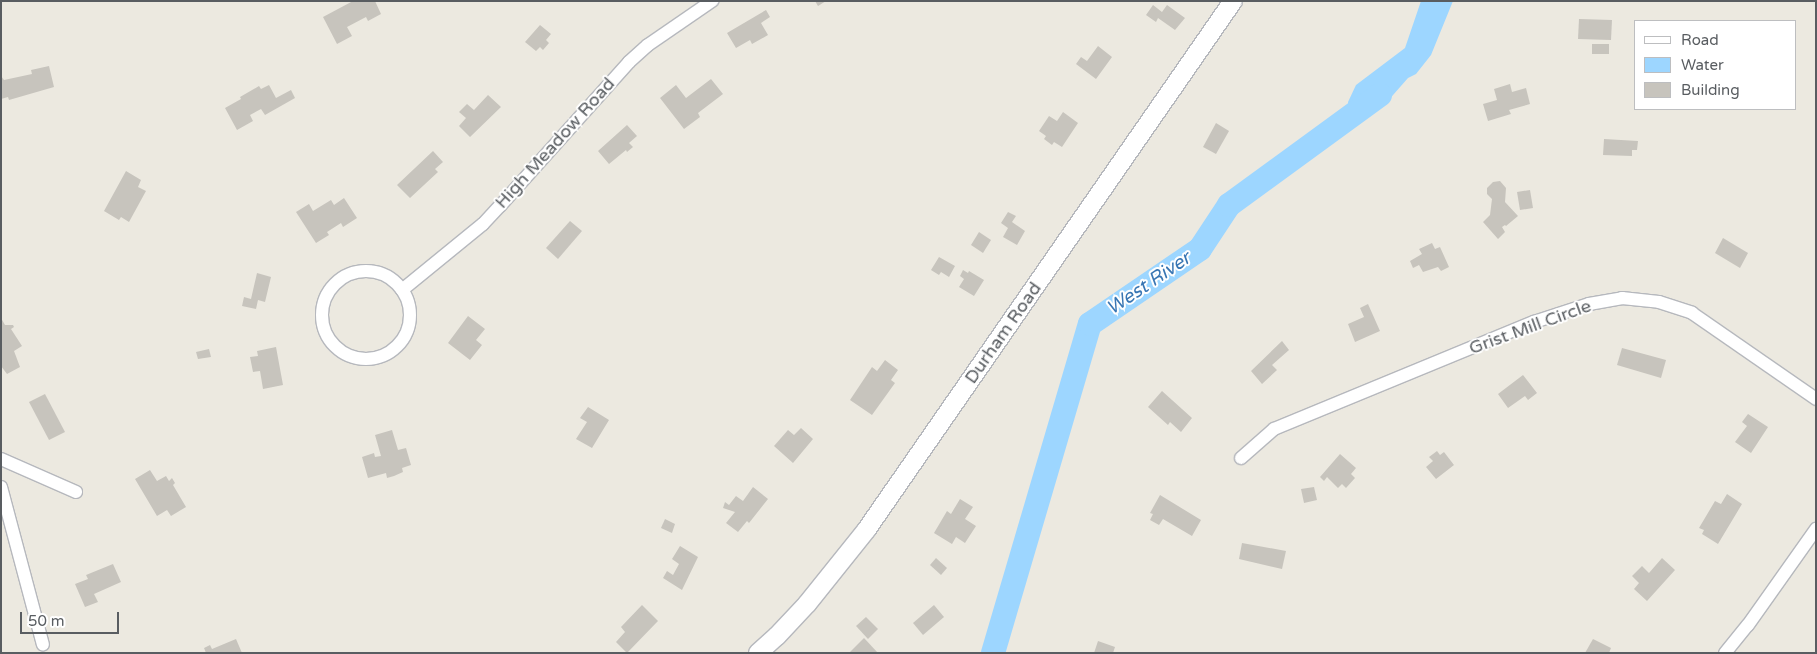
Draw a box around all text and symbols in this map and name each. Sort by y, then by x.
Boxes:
legend [1634,20,1797,110]
text: Road [1681,31,1719,49]
text: Water [1681,56,1724,74]
street label: High Meadow Road [491,73,619,213]
text: Building [1681,81,1740,99]
water label: West River [1103,248,1195,320]
street label: Durham Road [960,278,1046,388]
street label: Grist Mill Circle [1466,295,1594,359]
scale bar [22,602,121,634]
text: 50 m [28,612,65,630]

